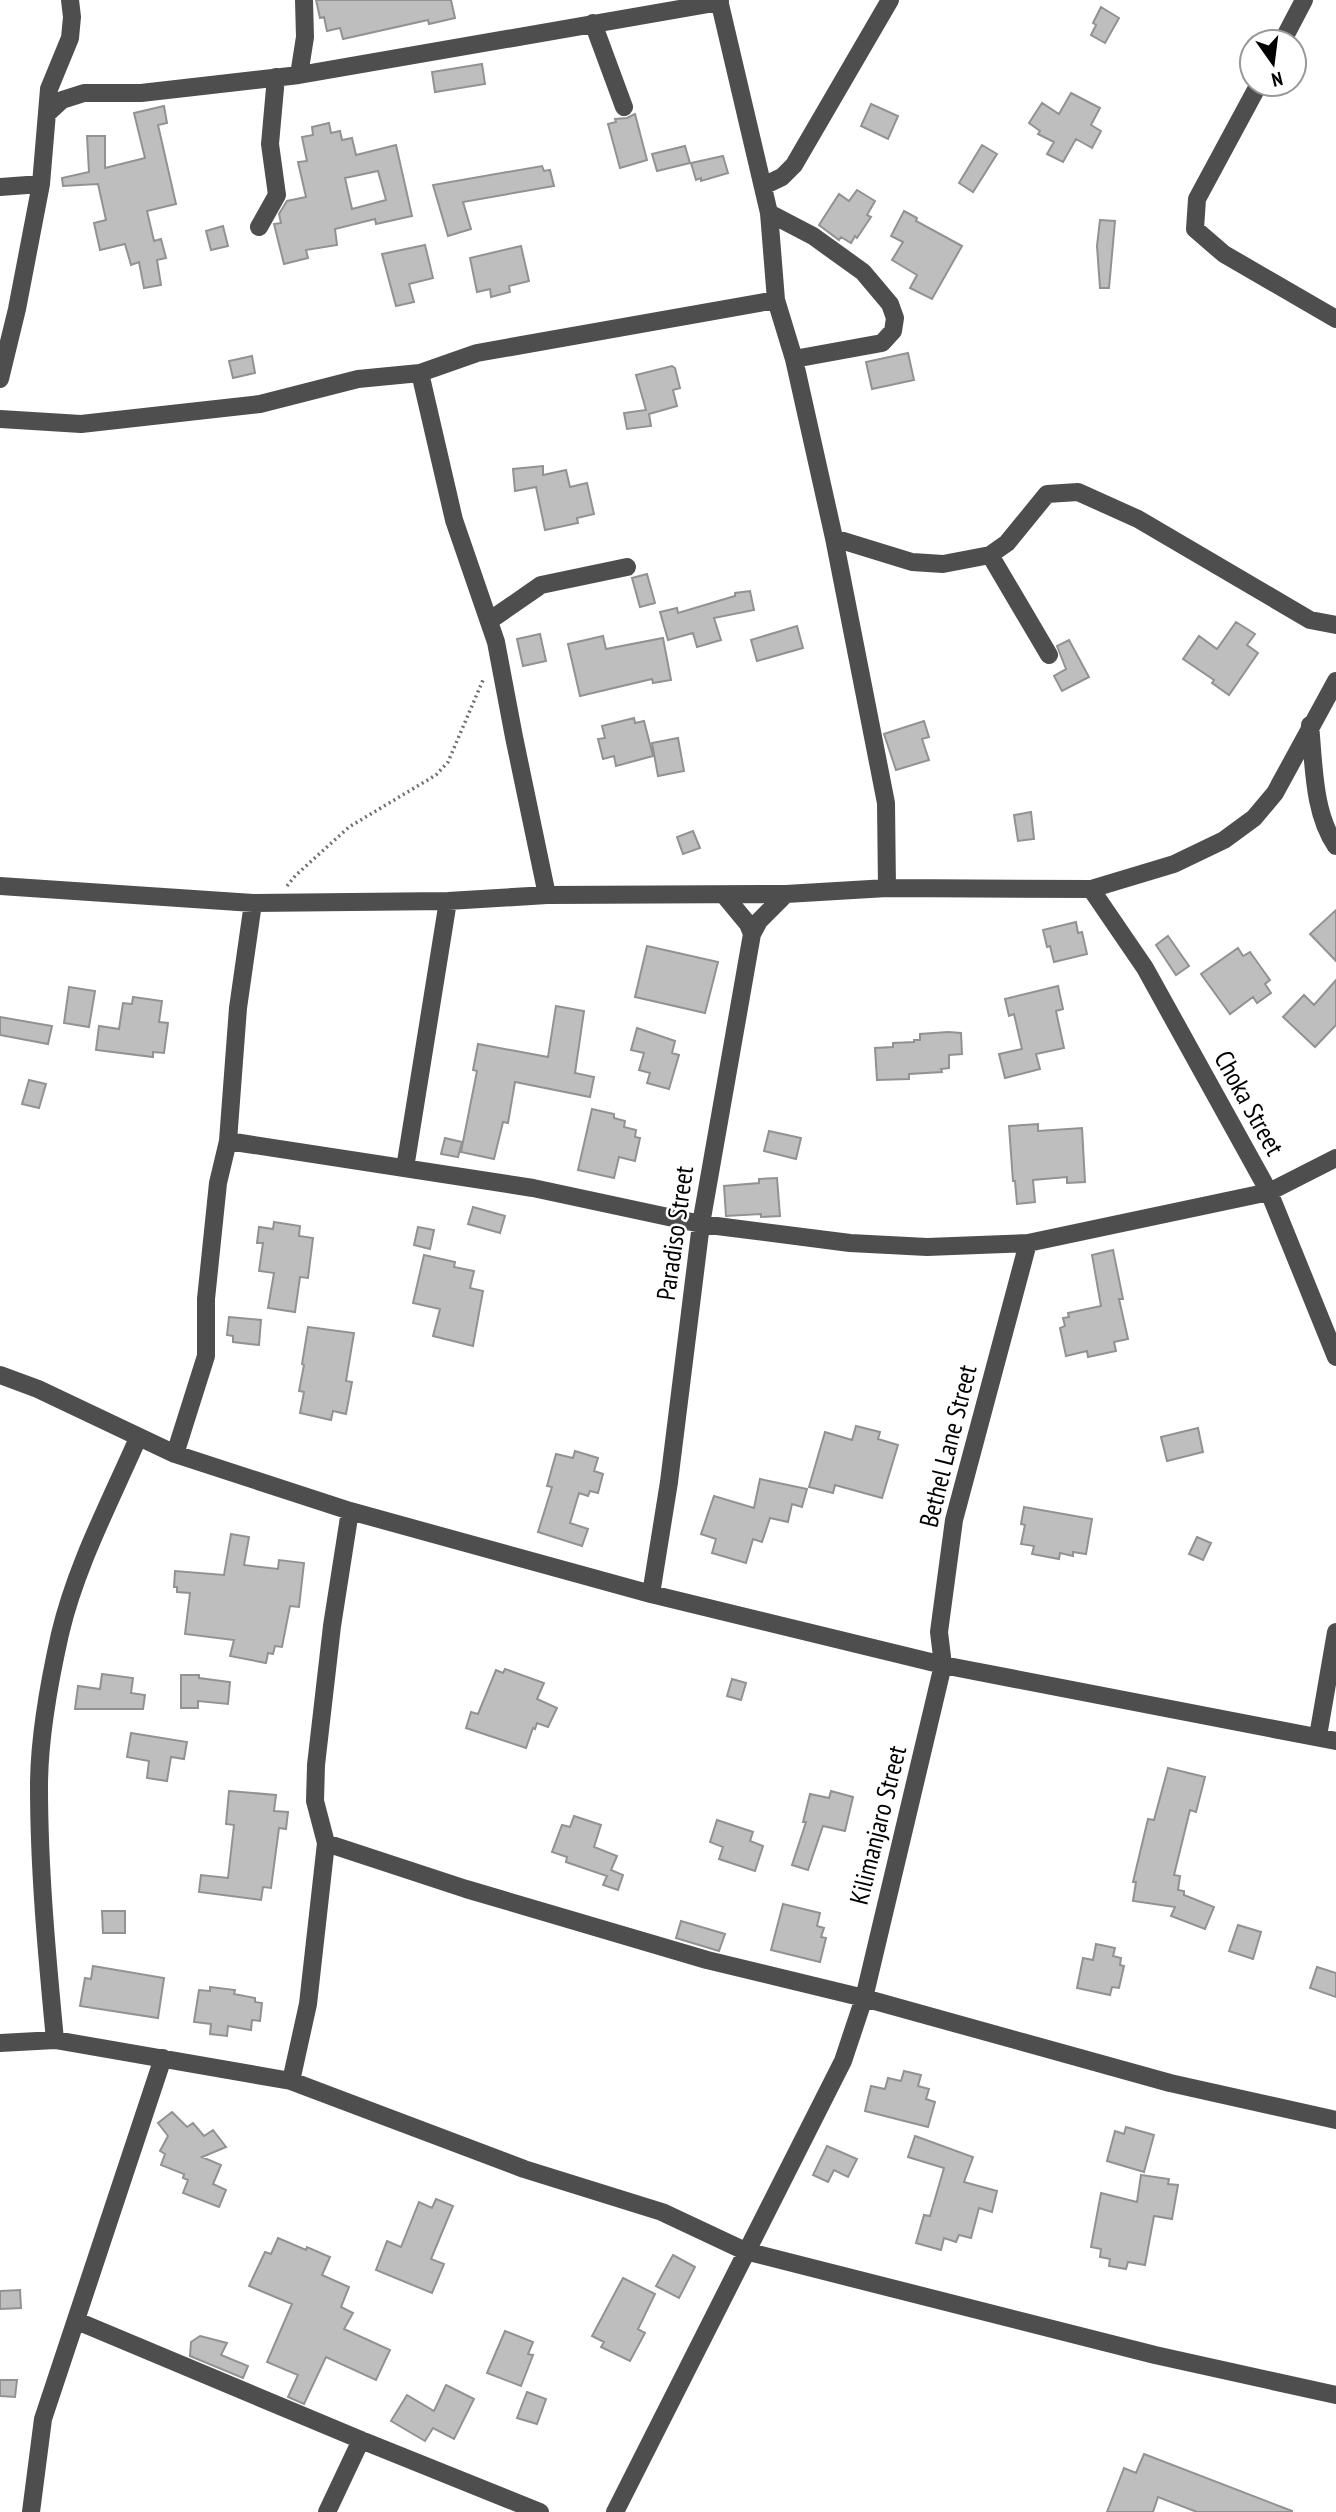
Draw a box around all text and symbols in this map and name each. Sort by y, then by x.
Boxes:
north arrow [1238,28,1308,98]
text: N [1269,67,1285,92]
street label: Choka Street [1207,1045,1292,1161]
street label: Paradiso Street [649,1164,700,1302]
street label: Bethel Lane Street [911,1361,984,1531]
street label: Kilimanjaro Street [842,1742,913,1908]

